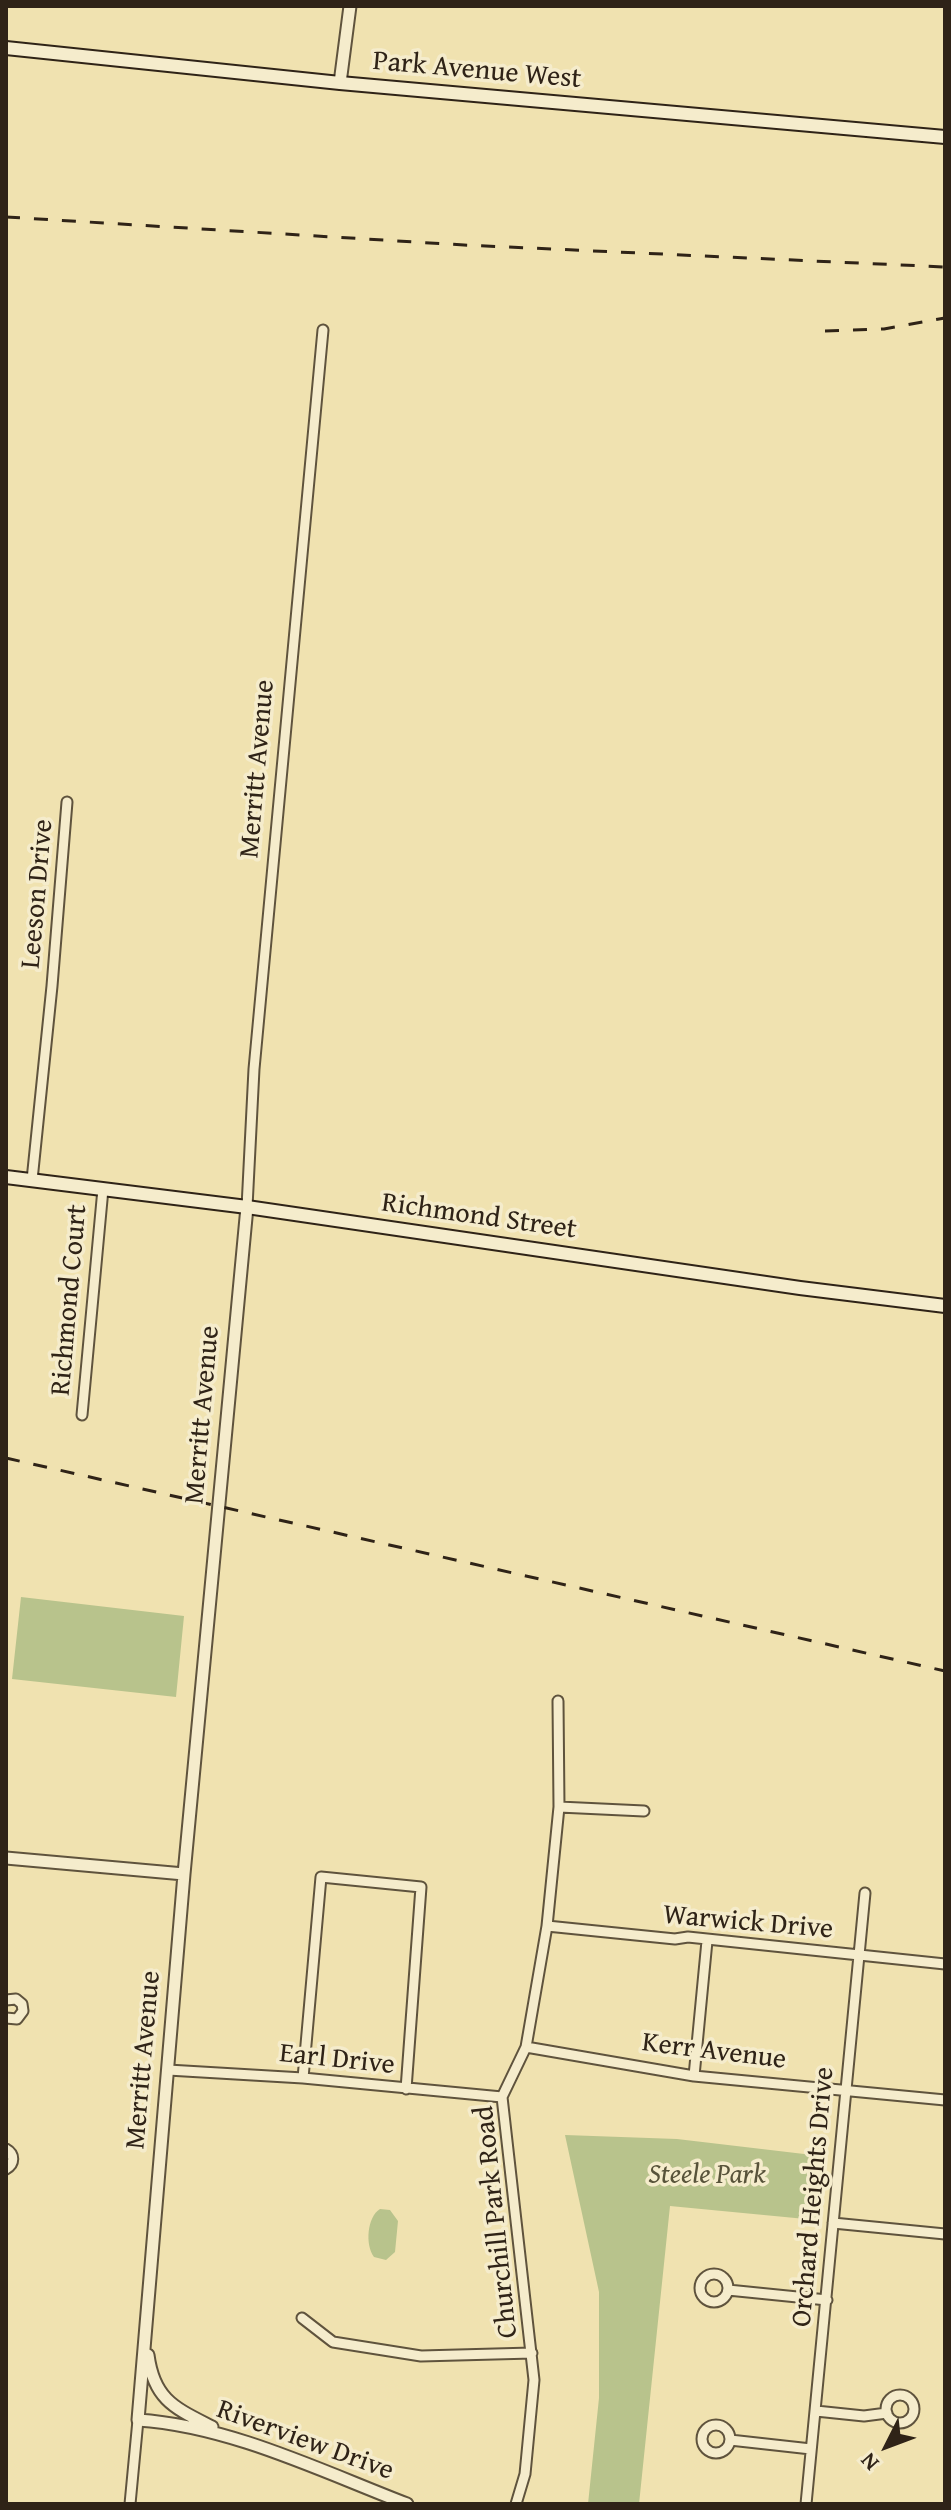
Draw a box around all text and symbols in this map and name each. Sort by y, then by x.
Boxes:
street label: Park Avenue West [371,45,583,97]
street label: Merritt Avenue [233,678,283,860]
street label: Leeson Drive [15,818,61,970]
street label: Richmond Street [379,1187,579,1247]
street label: Richmond Court [45,1203,95,1397]
street label: Merritt Avenue [178,1324,228,1506]
street label: Warwick Drive [662,1899,834,1947]
street label: Merritt Avenue [119,1969,169,2151]
street label: Kerr Avenue [640,2026,788,2078]
street label: Earl Drive [278,2037,396,2083]
street label: Orchard Heights Drive [786,2066,842,2328]
street label: Churchill Park Road [468,2104,526,2340]
park label: Steele Park [648,2159,766,2193]
street label: Riverview Drive [212,2393,398,2489]
north arrow [847,2406,927,2486]
text: N [852,2446,886,2478]

